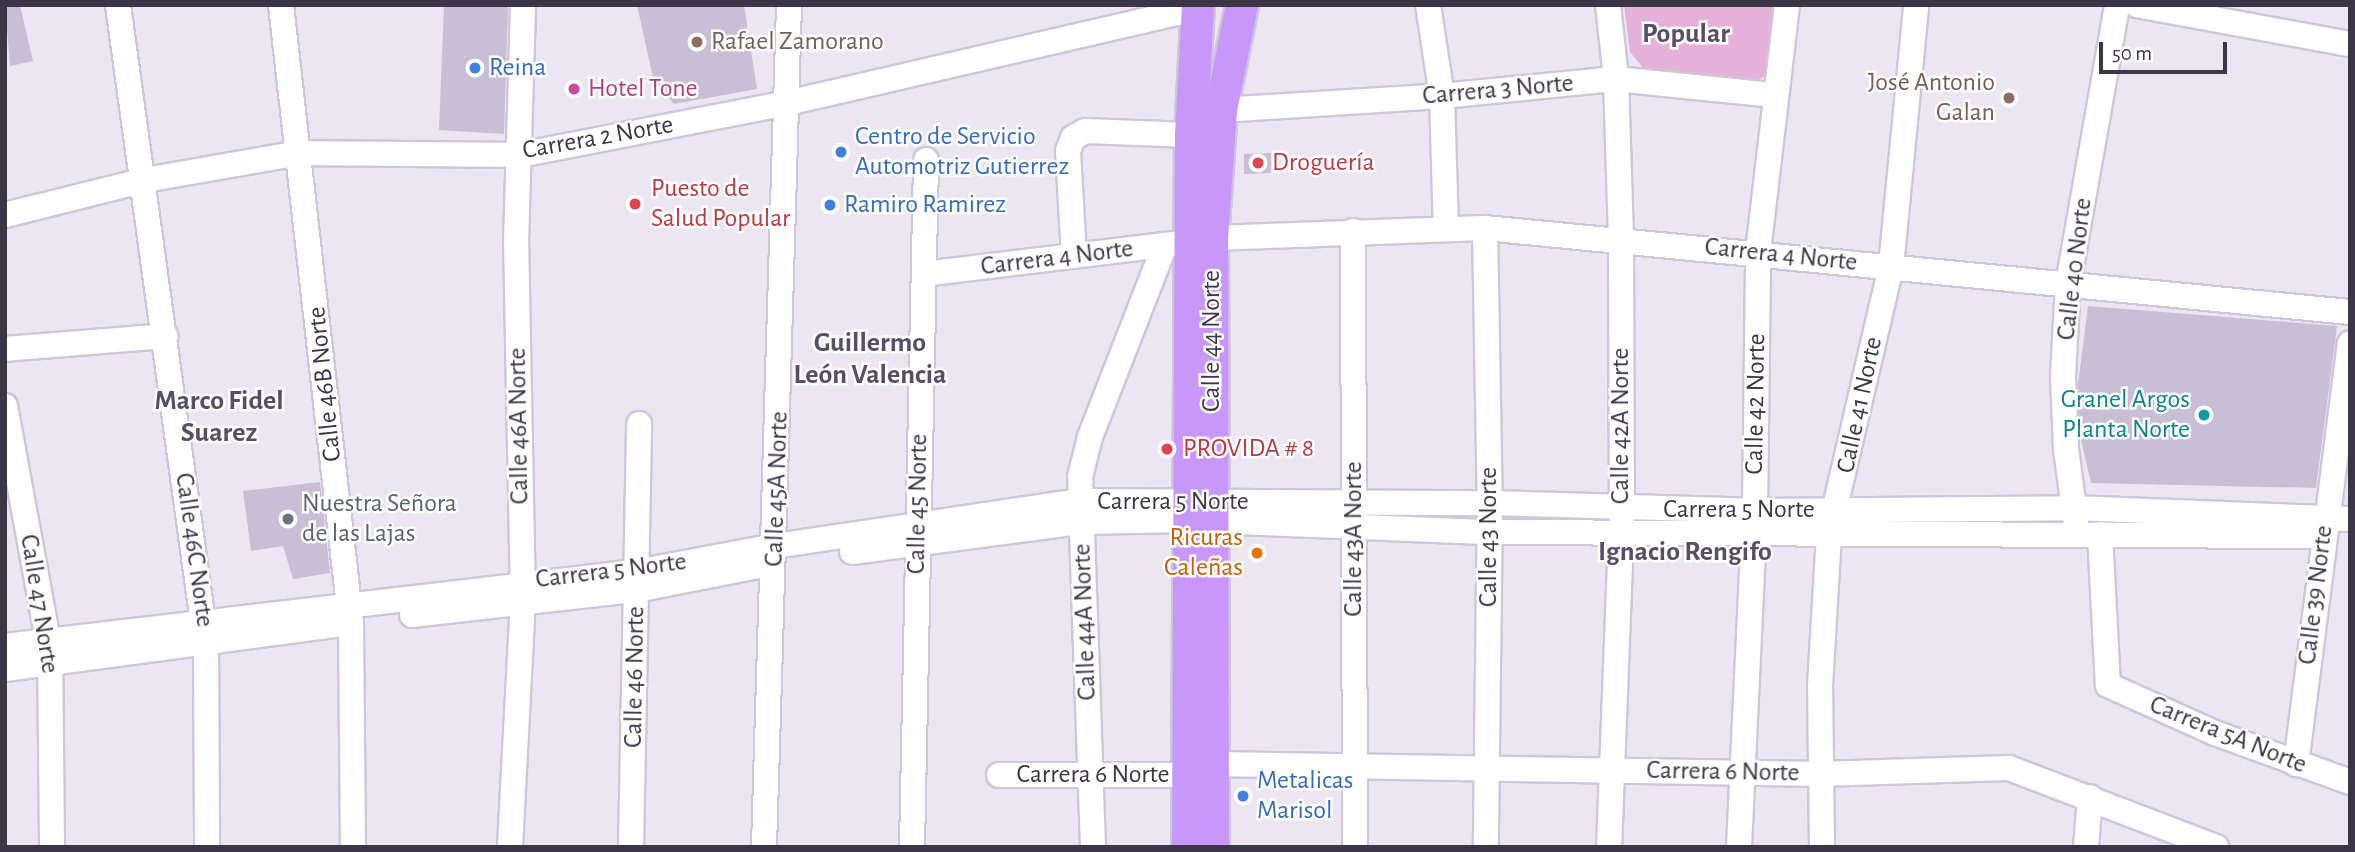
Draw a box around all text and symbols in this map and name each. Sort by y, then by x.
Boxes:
district label: Popular [1642,17,1730,51]
place label: Rafael Zamorano [711,26,884,58]
scale bar [2103,28,2231,72]
marker: Rafael Zamorano [689,34,705,50]
text: 50 m [2112,43,2152,64]
place label: Reina [489,52,546,84]
marker: Reina [467,60,483,76]
place label: José Antonio Galan [1868,67,1995,128]
street label: Carrera 3 Norte [1421,68,1575,112]
place label: Hotel Tone [588,73,698,105]
marker: Hotel Tone [566,81,582,97]
marker: José Antonio Galan [2001,90,2017,106]
street label: Carrera 2 Norte [520,109,676,167]
place label: Centro de Servicio Automotriz Gutierrez [855,121,1069,182]
marker: Centro de Servicio Automotriz Gutierrez [833,144,849,160]
place label: Droguería [1272,147,1375,179]
marker: Droguería [1250,155,1266,171]
place label: Puesto de Salud Popular [651,173,790,234]
place label: Ramiro Ramirez [844,189,1006,221]
marker: Puesto de Salud Popular [625,194,645,214]
street label: Calle 40 Norte [2051,196,2099,342]
marker: Ramiro Ramirez [822,197,838,213]
street label: Carrera 4 Norte [1703,231,1859,279]
street label: Carrera 4 Norte [979,233,1135,283]
street label: Calle 44 Norte [1196,270,1228,412]
street label: Calle 46B Norte [301,305,349,463]
district label: Guillermo León Valencia [793,326,947,392]
street label: Calle 42 Norte [1739,333,1773,475]
street label: Calle 41 Norte [1830,334,1890,476]
street label: Calle 46A Norte [502,347,536,505]
street label: Calle 42A Norte [1605,348,1637,504]
district label: Marco Fidel Suarez [154,384,284,450]
place label: Granel Argos Planta Norte [2061,384,2190,446]
marker: Granel Argos Planta Norte [2196,407,2212,423]
street label: Calle 45A Norte [759,411,795,567]
place label: PROVIDA # 8 [1183,433,1314,465]
street label: Calle 45 Norte [901,434,935,574]
marker: PROVIDA # 8 [1157,439,1177,459]
street label: Calle 43A Norte [1338,461,1370,617]
street label: Calle 43 Norte [1473,467,1505,607]
street label: Calle 46C Norte [168,471,220,629]
street label: Carrera 5 Norte [1097,486,1249,518]
place label: Nuestra Señora de las Lajas [302,488,457,550]
street label: Carrera 5 Norte [1663,494,1815,526]
marker: Nuestra Señora de las Lajas [280,511,296,527]
place label: Ricuras Caleñas [1164,522,1243,584]
street label: Calle 39 Norte [2292,524,2340,666]
street label: Calle 47 Norte [13,532,65,676]
district label: Ignacio Rengifo [1598,535,1772,569]
street label: Calle 44A Norte [1067,543,1103,701]
marker: Ricuras Caleñas [1249,545,1265,561]
street label: Carrera 5 Norte [534,546,688,596]
street label: Calle 46 Norte [618,606,652,748]
street label: Carrera 5A Norte [2145,689,2311,781]
street label: Carrera 6 Norte [1646,755,1800,789]
street label: Carrera 6 Norte [1016,759,1170,791]
place label: Metalicas Marisol [1257,765,1353,826]
marker: Metalicas Marisol [1235,788,1251,804]

